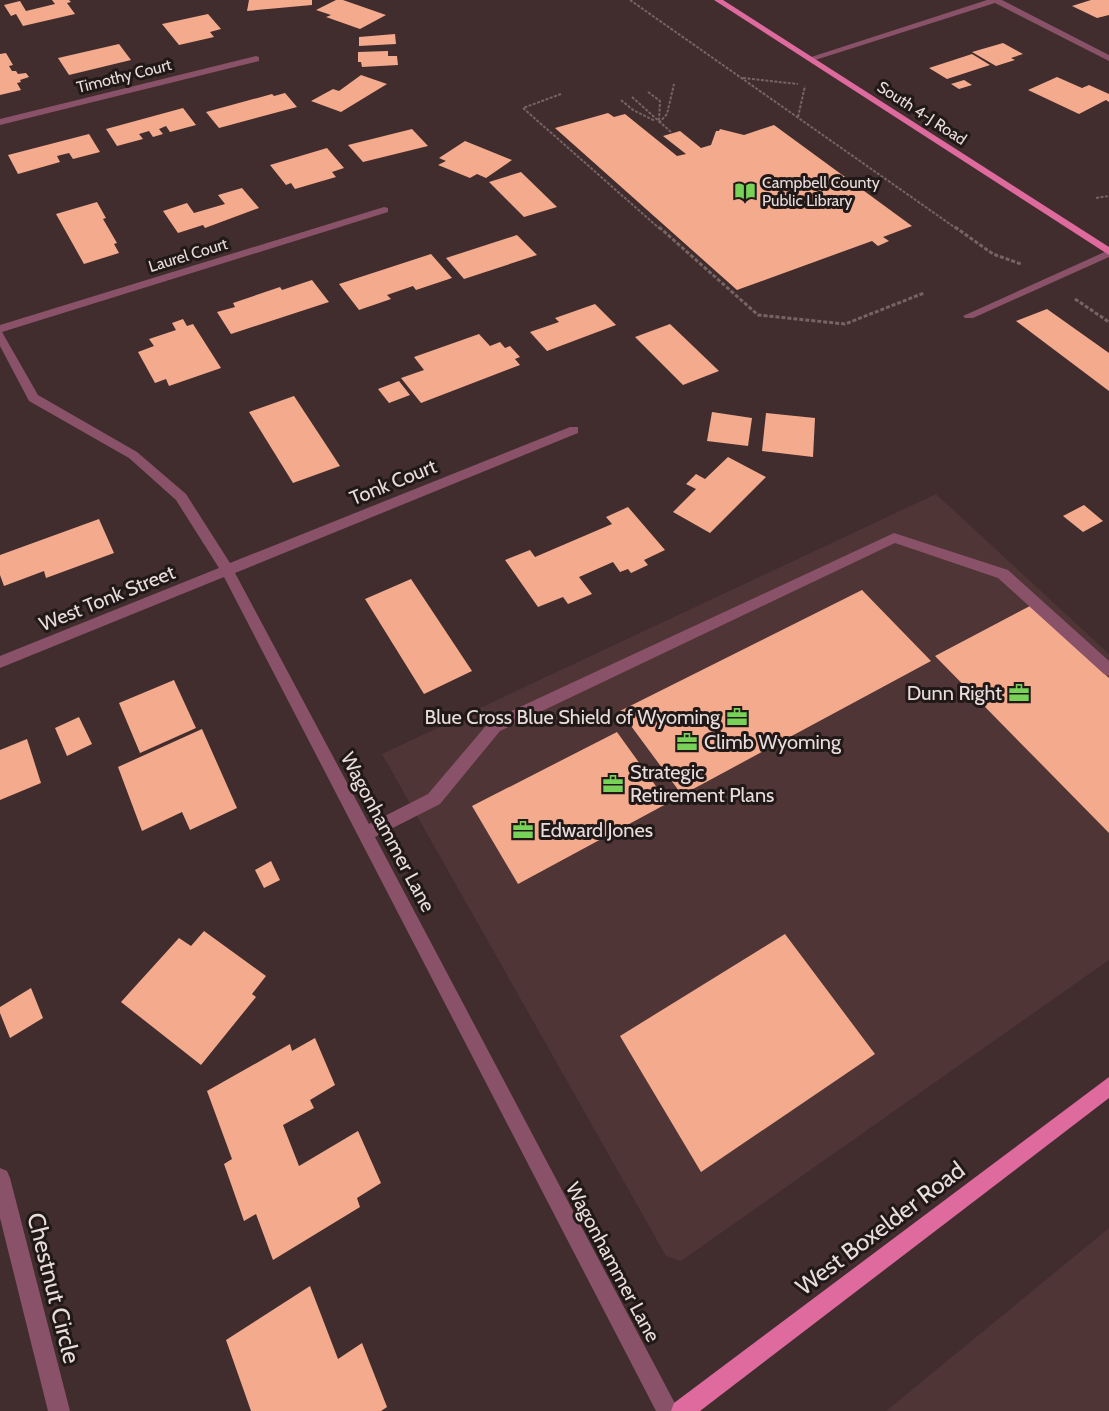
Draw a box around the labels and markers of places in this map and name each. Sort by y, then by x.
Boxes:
place label: Campbell County Public Library [762,173,880,210]
library icon: Campbell County Public Library [733,179,757,203]
place label: Dunn Right [907,681,1002,705]
office icon: Dunn Right [1007,681,1031,705]
place label: Blue Cross Blue Shield of Wyoming [424,705,721,729]
office icon: Blue Cross Blue Shield of Wyoming [725,705,749,729]
office icon: Climb Wyoming [675,730,699,754]
place label: Climb Wyoming [704,730,842,754]
place label: Strategic Retirement Plans [630,760,774,807]
office icon: Strategic Retirement Plans [601,772,625,796]
office icon: Edward Jones [511,818,535,842]
place label: Edward Jones [540,818,653,842]

